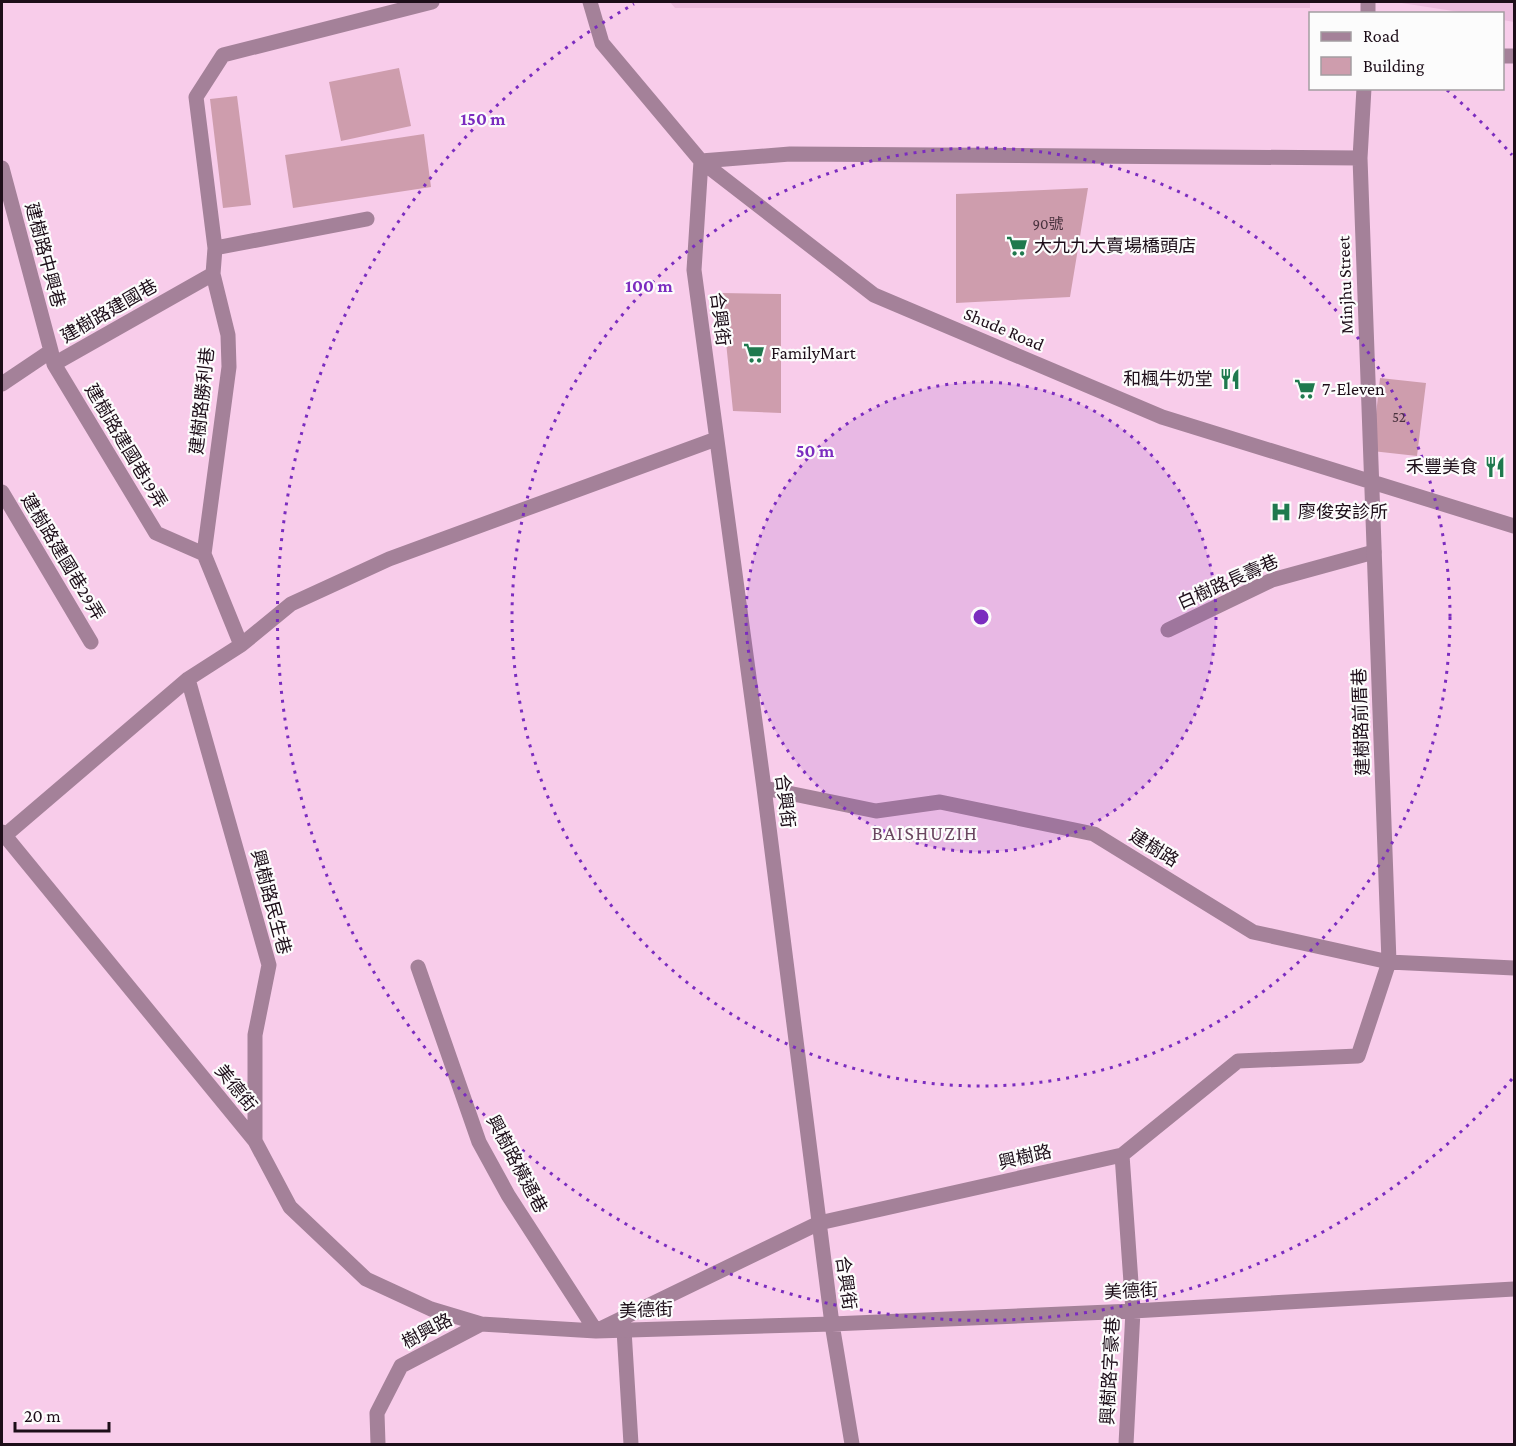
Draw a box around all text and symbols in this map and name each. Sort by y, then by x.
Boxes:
legend [1309,12,1504,90]
text: Road [1363,26,1400,46]
text: Building [1363,56,1425,76]
text: 150 m [460,109,506,129]
street label: 建樹路中興巷 [21,200,69,310]
house number: 90號 [1032,216,1064,232]
supermarket icon: 大九九大賣場橋頭店 [1005,234,1029,258]
street label: Minjhu Street [1333,234,1358,335]
place label: 大九九大賣場橋頭店 [1034,236,1196,256]
street label: 建樹路建國巷 [57,275,161,347]
text: 100 m [625,276,673,296]
street label: 合興街 [707,291,733,347]
street label: Shude Road [961,303,1047,355]
supermarket icon: FamilyMart [742,341,766,365]
place label: FamilyMart [771,343,857,363]
street label: 建樹路勝利巷 [186,346,218,456]
restaurant icon: 和楓牛奶堂 [1218,367,1242,391]
place label: 和楓牛奶堂 [1123,369,1213,389]
supermarket icon: 7-Eleven [1293,377,1317,401]
place label: 7-Eleven [1322,379,1385,399]
street label: 建樹路建國巷19弄 [81,380,171,512]
house number: 52 [1392,409,1406,425]
text: 50 m [796,441,835,461]
restaurant icon: 禾豐美食 [1483,455,1507,479]
place label: 禾豐美食 [1406,457,1478,477]
street label: 建樹路建國巷29弄 [17,490,109,624]
hospital icon: 廖俊安診所 [1269,500,1293,524]
place label: 廖俊安診所 [1298,502,1388,522]
street label: 白樹路長壽巷 [1175,551,1281,613]
centre of rings [971,607,991,627]
street label: 建樹路前厝巷 [1349,668,1373,776]
street label: 合興街 [772,773,798,829]
district label: BAISHUZIH [872,822,978,844]
street label: 建樹路 [1126,825,1182,871]
street label: 興樹路民生巷 [247,847,295,957]
street label: 美德街 [211,1061,261,1115]
street label: 興樹路橫通巷 [483,1112,551,1216]
street label: 興樹路 [996,1141,1054,1173]
street label: 合興街 [832,1255,860,1311]
street label: 美德街 [1104,1280,1158,1302]
street label: 美德街 [619,1299,673,1321]
street label: 樹興路 [398,1309,456,1353]
street label: 興樹路字豪巷 [1097,1317,1123,1425]
scale bar [15,1395,110,1433]
text: 20 m [24,1406,61,1426]

